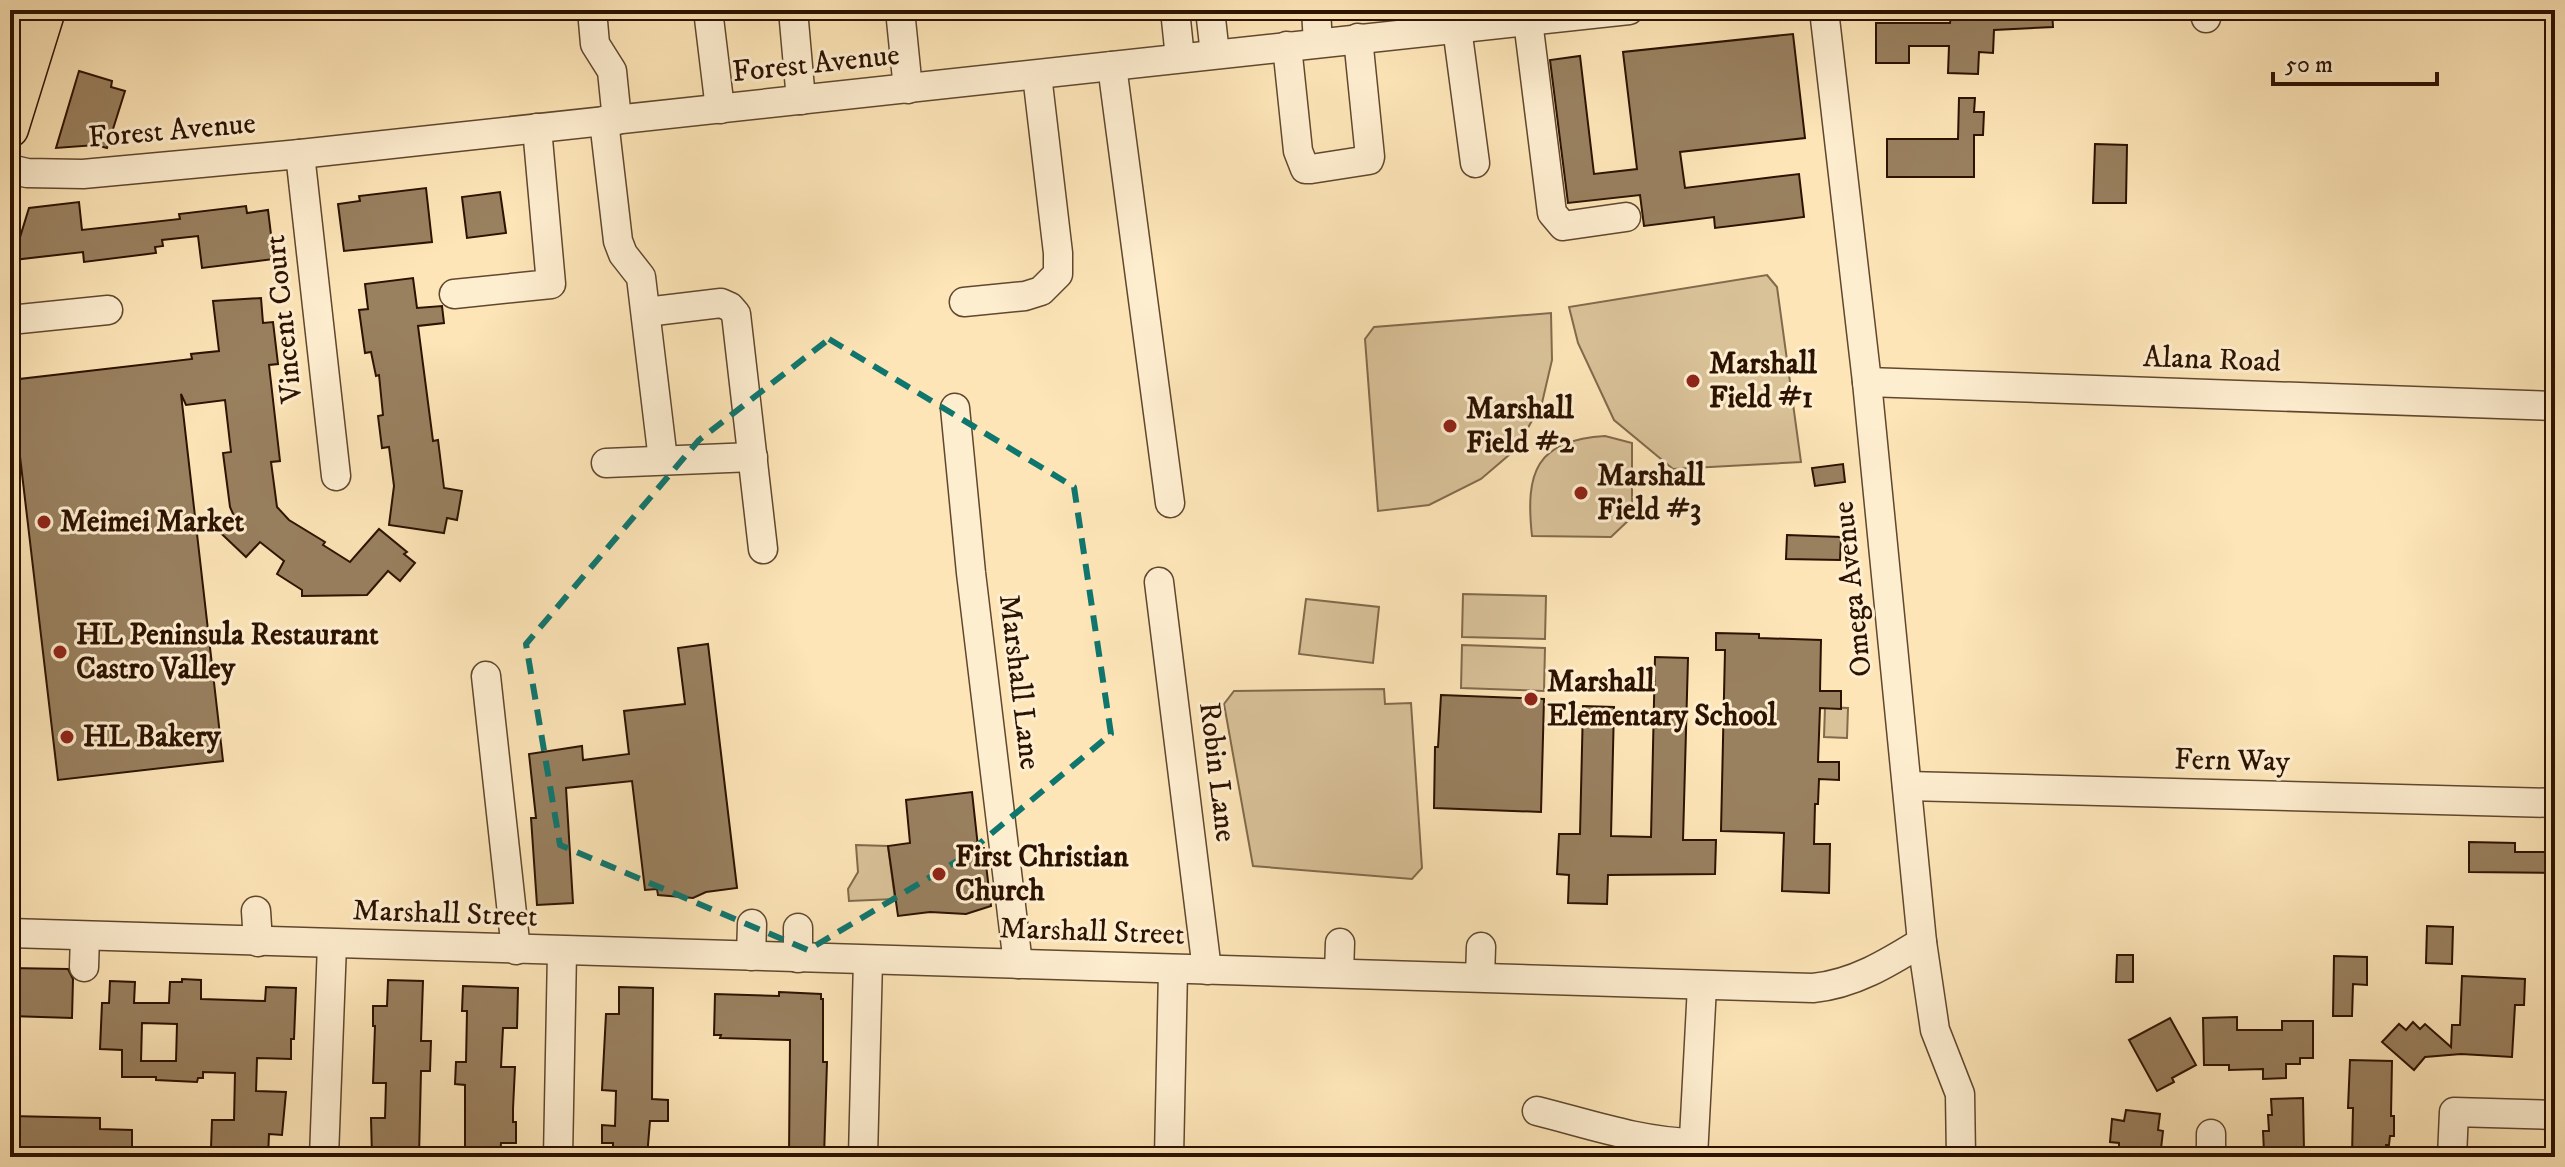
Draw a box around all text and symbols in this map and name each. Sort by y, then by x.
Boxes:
scale bar [2273,36,2437,86]
street label: Forest Avenue [731,37,901,91]
text: 50 m [2285,50,2333,80]
street label: Forest Avenue [87,105,257,157]
street label: Vincent Court [257,233,311,406]
street label: Alana Road [2142,339,2282,381]
place label: Marshall Field #1 [1709,346,1818,417]
marker: Marshall Field #1 [1684,372,1702,390]
place label: Marshall Field #2 [1466,391,1575,462]
marker: Marshall Field #2 [1441,417,1459,435]
place label: Marshall Field #3 [1597,458,1706,529]
marker: Marshall Field #3 [1572,484,1590,502]
street label: Omega Avenue [1825,499,1881,679]
place label: Meimei Market [60,504,244,541]
marker: Meimei Market [35,513,53,531]
street label: Marshall Lane [990,592,1048,772]
place label: HL Peninsula Restaurant Castro Valley [76,617,379,688]
marker: HL Peninsula Restaurant Castro Valley [51,643,69,661]
place label: Marshall Elementary School [1547,664,1777,735]
marker: Marshall Elementary School [1522,690,1540,708]
street label: Robin Lane [1190,700,1244,844]
place label: HL Bakery [83,719,221,756]
marker: HL Bakery [58,728,76,746]
street label: Fern Way [2174,741,2291,781]
place label: First Christian Church [955,839,1129,910]
marker: First Christian Church [930,865,948,883]
street label: Marshall Street [352,892,538,936]
street label: Marshall Street [999,910,1185,954]

